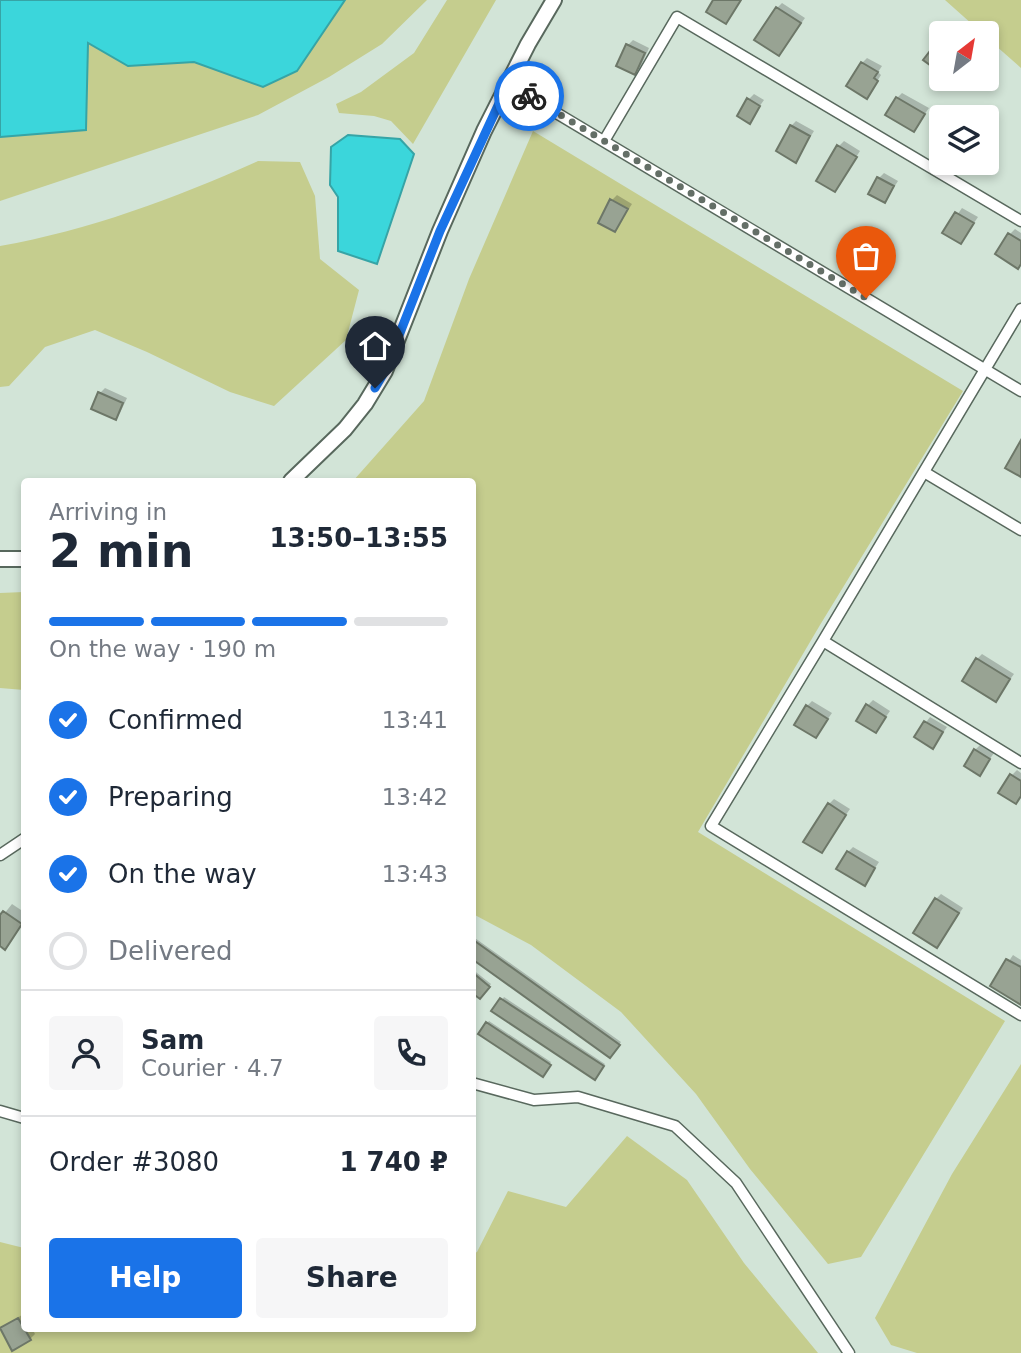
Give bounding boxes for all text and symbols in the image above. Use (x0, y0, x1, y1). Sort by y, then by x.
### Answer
north arrow (929, 21, 999, 91)
map controls (929, 21, 999, 175)
courier (494, 61, 564, 131)
icon: bike (510, 77, 548, 115)
button: layers (929, 105, 999, 175)
pin (836, 226, 896, 298)
icon: bag (847, 237, 885, 275)
pin (345, 316, 405, 388)
icon: home (356, 327, 394, 365)
text: Arriving in (49, 499, 167, 525)
text: 13:50–13:55 (269, 523, 448, 553)
text: 2 min (49, 524, 193, 578)
text: On the way · 190 m (49, 636, 276, 662)
icon: check (49, 701, 87, 739)
text: Confirmed (108, 705, 243, 735)
text: 13:41 (382, 707, 448, 733)
icon: check (49, 778, 87, 816)
text: Preparing (108, 782, 233, 812)
text: 13:42 (382, 784, 448, 810)
icon: check (49, 855, 87, 893)
text: On the way (108, 859, 257, 889)
text: 13:43 (382, 861, 448, 887)
text: Delivered (108, 936, 232, 966)
button: person (49, 1016, 123, 1090)
button: phone (374, 1016, 448, 1090)
text: Sam (141, 1025, 204, 1055)
text: Courier · 4.7 (141, 1055, 284, 1081)
text: Order #3080 (49, 1147, 219, 1177)
text: 1 740 ₽ (339, 1147, 448, 1177)
button: Help (49, 1238, 242, 1318)
button: Share (256, 1238, 448, 1318)

